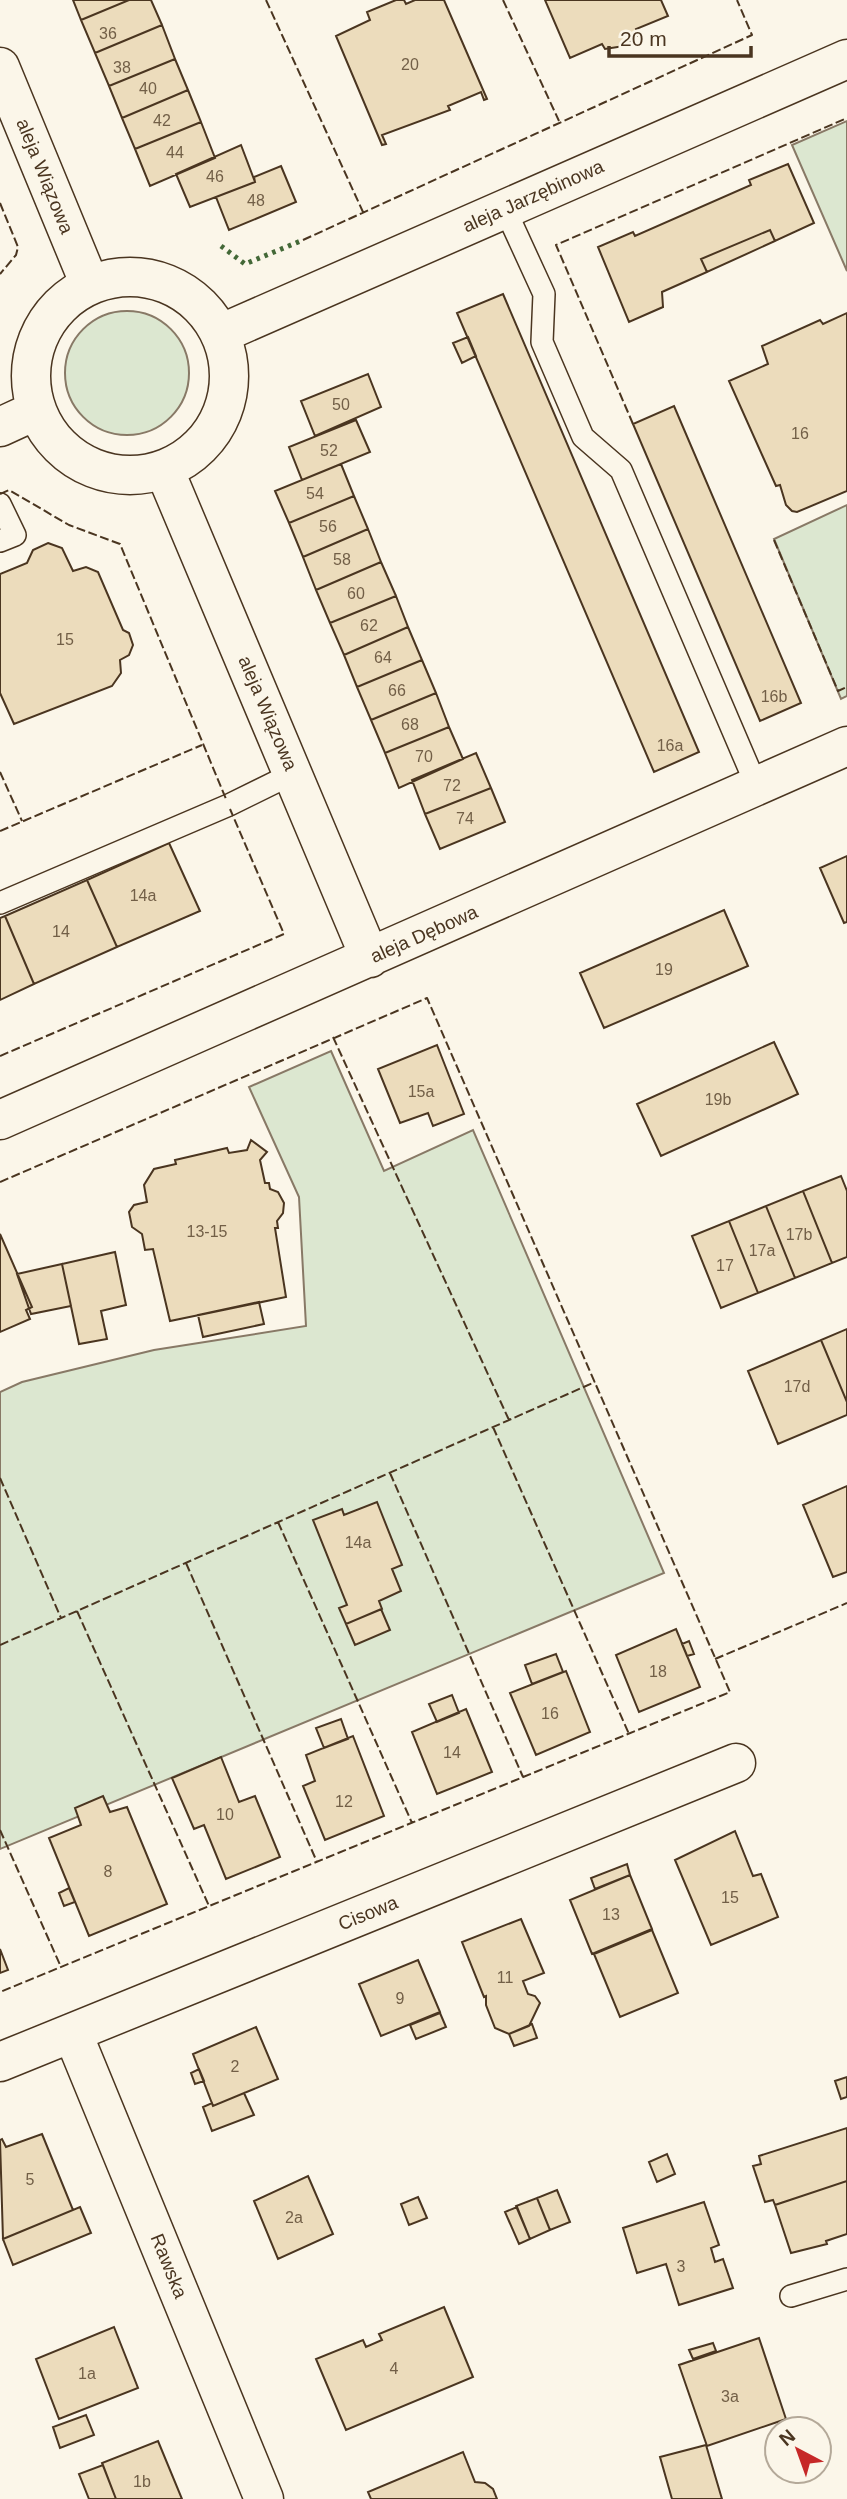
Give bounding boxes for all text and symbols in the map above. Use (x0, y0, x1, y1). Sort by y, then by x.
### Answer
scale bar (609, 14, 751, 58)
house number: 36 (99, 25, 117, 42)
text: 20 m (620, 27, 667, 50)
house number: 20 (401, 56, 419, 73)
house number: 38 (113, 59, 131, 76)
house number: 40 (139, 80, 157, 97)
house number: 42 (153, 112, 171, 129)
street label: aleja Wiązowa (12, 115, 78, 237)
house number: 44 (166, 144, 184, 161)
street label: aleja Jarzębinowa (459, 155, 607, 237)
house number: 46 (206, 168, 224, 185)
house number: 48 (247, 192, 265, 209)
house number: 50 (332, 396, 350, 413)
house number: 16 (791, 425, 809, 442)
house number: 52 (320, 442, 338, 459)
house number: 54 (306, 485, 324, 502)
house number: 56 (319, 518, 337, 535)
house number: 58 (333, 551, 351, 568)
house number: 60 (347, 585, 365, 602)
house number: 62 (360, 617, 378, 634)
house number: 15 (56, 631, 74, 648)
house number: 64 (374, 649, 392, 666)
street label: aleja Wiązowa (234, 653, 302, 774)
house number: 66 (388, 682, 406, 699)
house number: 16b (761, 688, 787, 705)
house number: 68 (401, 716, 419, 733)
house number: 16a (657, 737, 683, 754)
house number: 70 (415, 748, 433, 765)
house number: 72 (443, 777, 461, 794)
house number: 74 (456, 810, 474, 827)
house number: 14a (130, 887, 156, 904)
street label: aleja Dębowa (367, 901, 481, 967)
house number: 14 (52, 923, 70, 940)
house number: 19 (655, 961, 673, 978)
house number: 15a (408, 1083, 434, 1100)
house number: 19b (705, 1091, 731, 1108)
house number: 13-15 (187, 1223, 228, 1240)
house number: 17b (786, 1226, 812, 1243)
house number: 17a (749, 1242, 775, 1259)
house number: 17 (716, 1257, 734, 1274)
house number: 17d (784, 1378, 810, 1395)
house number: 14a (345, 1534, 371, 1551)
house number: 18 (649, 1663, 667, 1680)
house number: 16 (541, 1705, 559, 1722)
house number: 14 (443, 1744, 461, 1761)
house number: 12 (335, 1793, 353, 1810)
house number: 10 (216, 1806, 234, 1823)
house number: 8 (104, 1863, 113, 1880)
house number: 15 (721, 1889, 739, 1906)
street label: Cisowa (335, 1891, 401, 1934)
house number: 13 (602, 1906, 620, 1923)
house number: 11 (497, 1969, 513, 1986)
house number: 9 (396, 1990, 405, 2007)
house number: 2 (231, 2058, 240, 2075)
house number: 5 (26, 2171, 35, 2188)
house number: 2a (285, 2209, 303, 2226)
street label: Rawska (147, 2231, 192, 2302)
house number: 3 (677, 2258, 686, 2275)
house number: 4 (390, 2360, 399, 2377)
house number: 1a (78, 2365, 96, 2382)
house number: 3a (721, 2388, 739, 2405)
north arrow (763, 2415, 833, 2485)
text: N (775, 2425, 799, 2450)
house number: 1b (133, 2473, 151, 2490)

